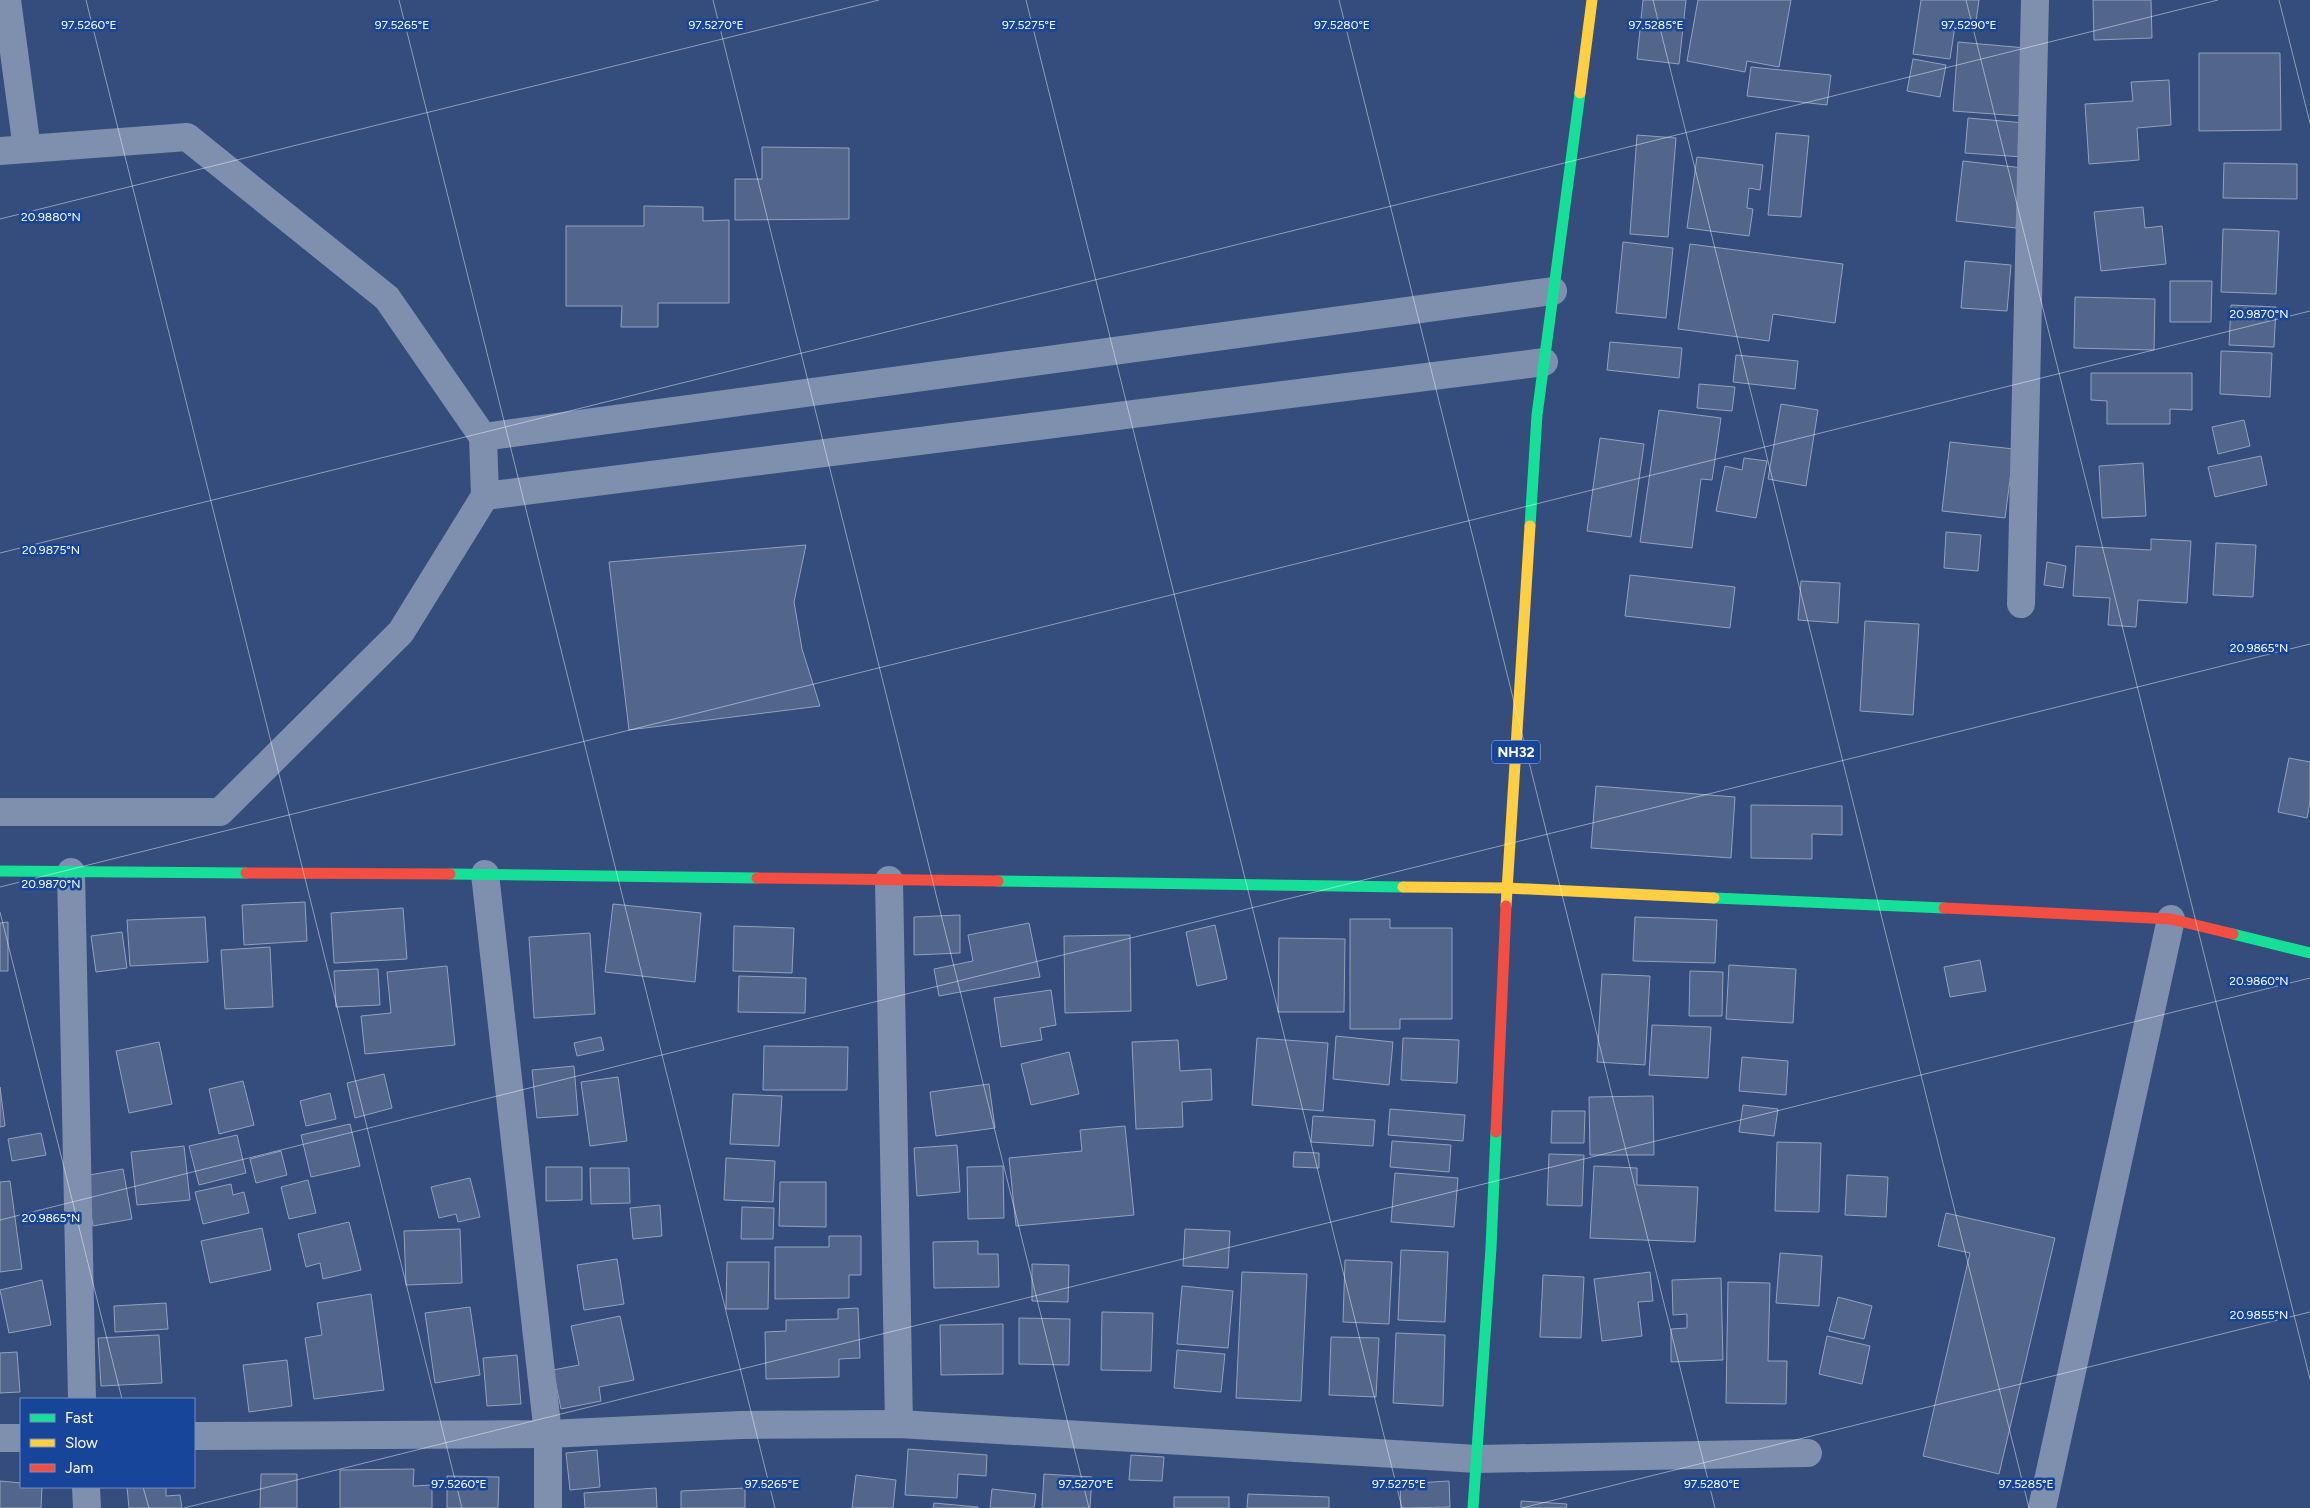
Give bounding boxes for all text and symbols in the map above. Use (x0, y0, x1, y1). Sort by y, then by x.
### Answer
text: 97.5260°E (61, 18, 117, 32)
text: 97.5265°E (375, 18, 429, 32)
text: 97.5270°E (688, 18, 744, 32)
text: 97.5275°E (1002, 18, 1056, 32)
text: 97.5280°E (1314, 18, 1370, 32)
text: 97.5285°E (1628, 18, 1684, 32)
text: 97.5290°E (1941, 18, 1997, 32)
text: 20.9880°N (21, 210, 81, 224)
text: 20.9870°N (2230, 307, 2288, 321)
text: 20.9875°N (22, 543, 80, 557)
text: 20.9865°N (2230, 641, 2288, 655)
road number: NH32 (1492, 740, 1540, 764)
text: 20.9870°N (22, 877, 80, 891)
text: 20.9860°N (2229, 974, 2289, 988)
text: 20.9865°N (22, 1211, 80, 1225)
text: 20.9855°N (2230, 1308, 2288, 1322)
legend (20, 1398, 195, 1488)
text: Fast (65, 1409, 94, 1427)
text: Slow (65, 1434, 98, 1452)
text: Jam (65, 1459, 93, 1477)
text: 97.5260°E (431, 1477, 487, 1491)
text: 97.5265°E (745, 1477, 799, 1491)
text: 97.5270°E (1058, 1477, 1114, 1491)
text: 97.5275°E (1372, 1477, 1426, 1491)
text: 97.5280°E (1684, 1477, 1740, 1491)
text: 97.5285°E (1998, 1477, 2054, 1491)

